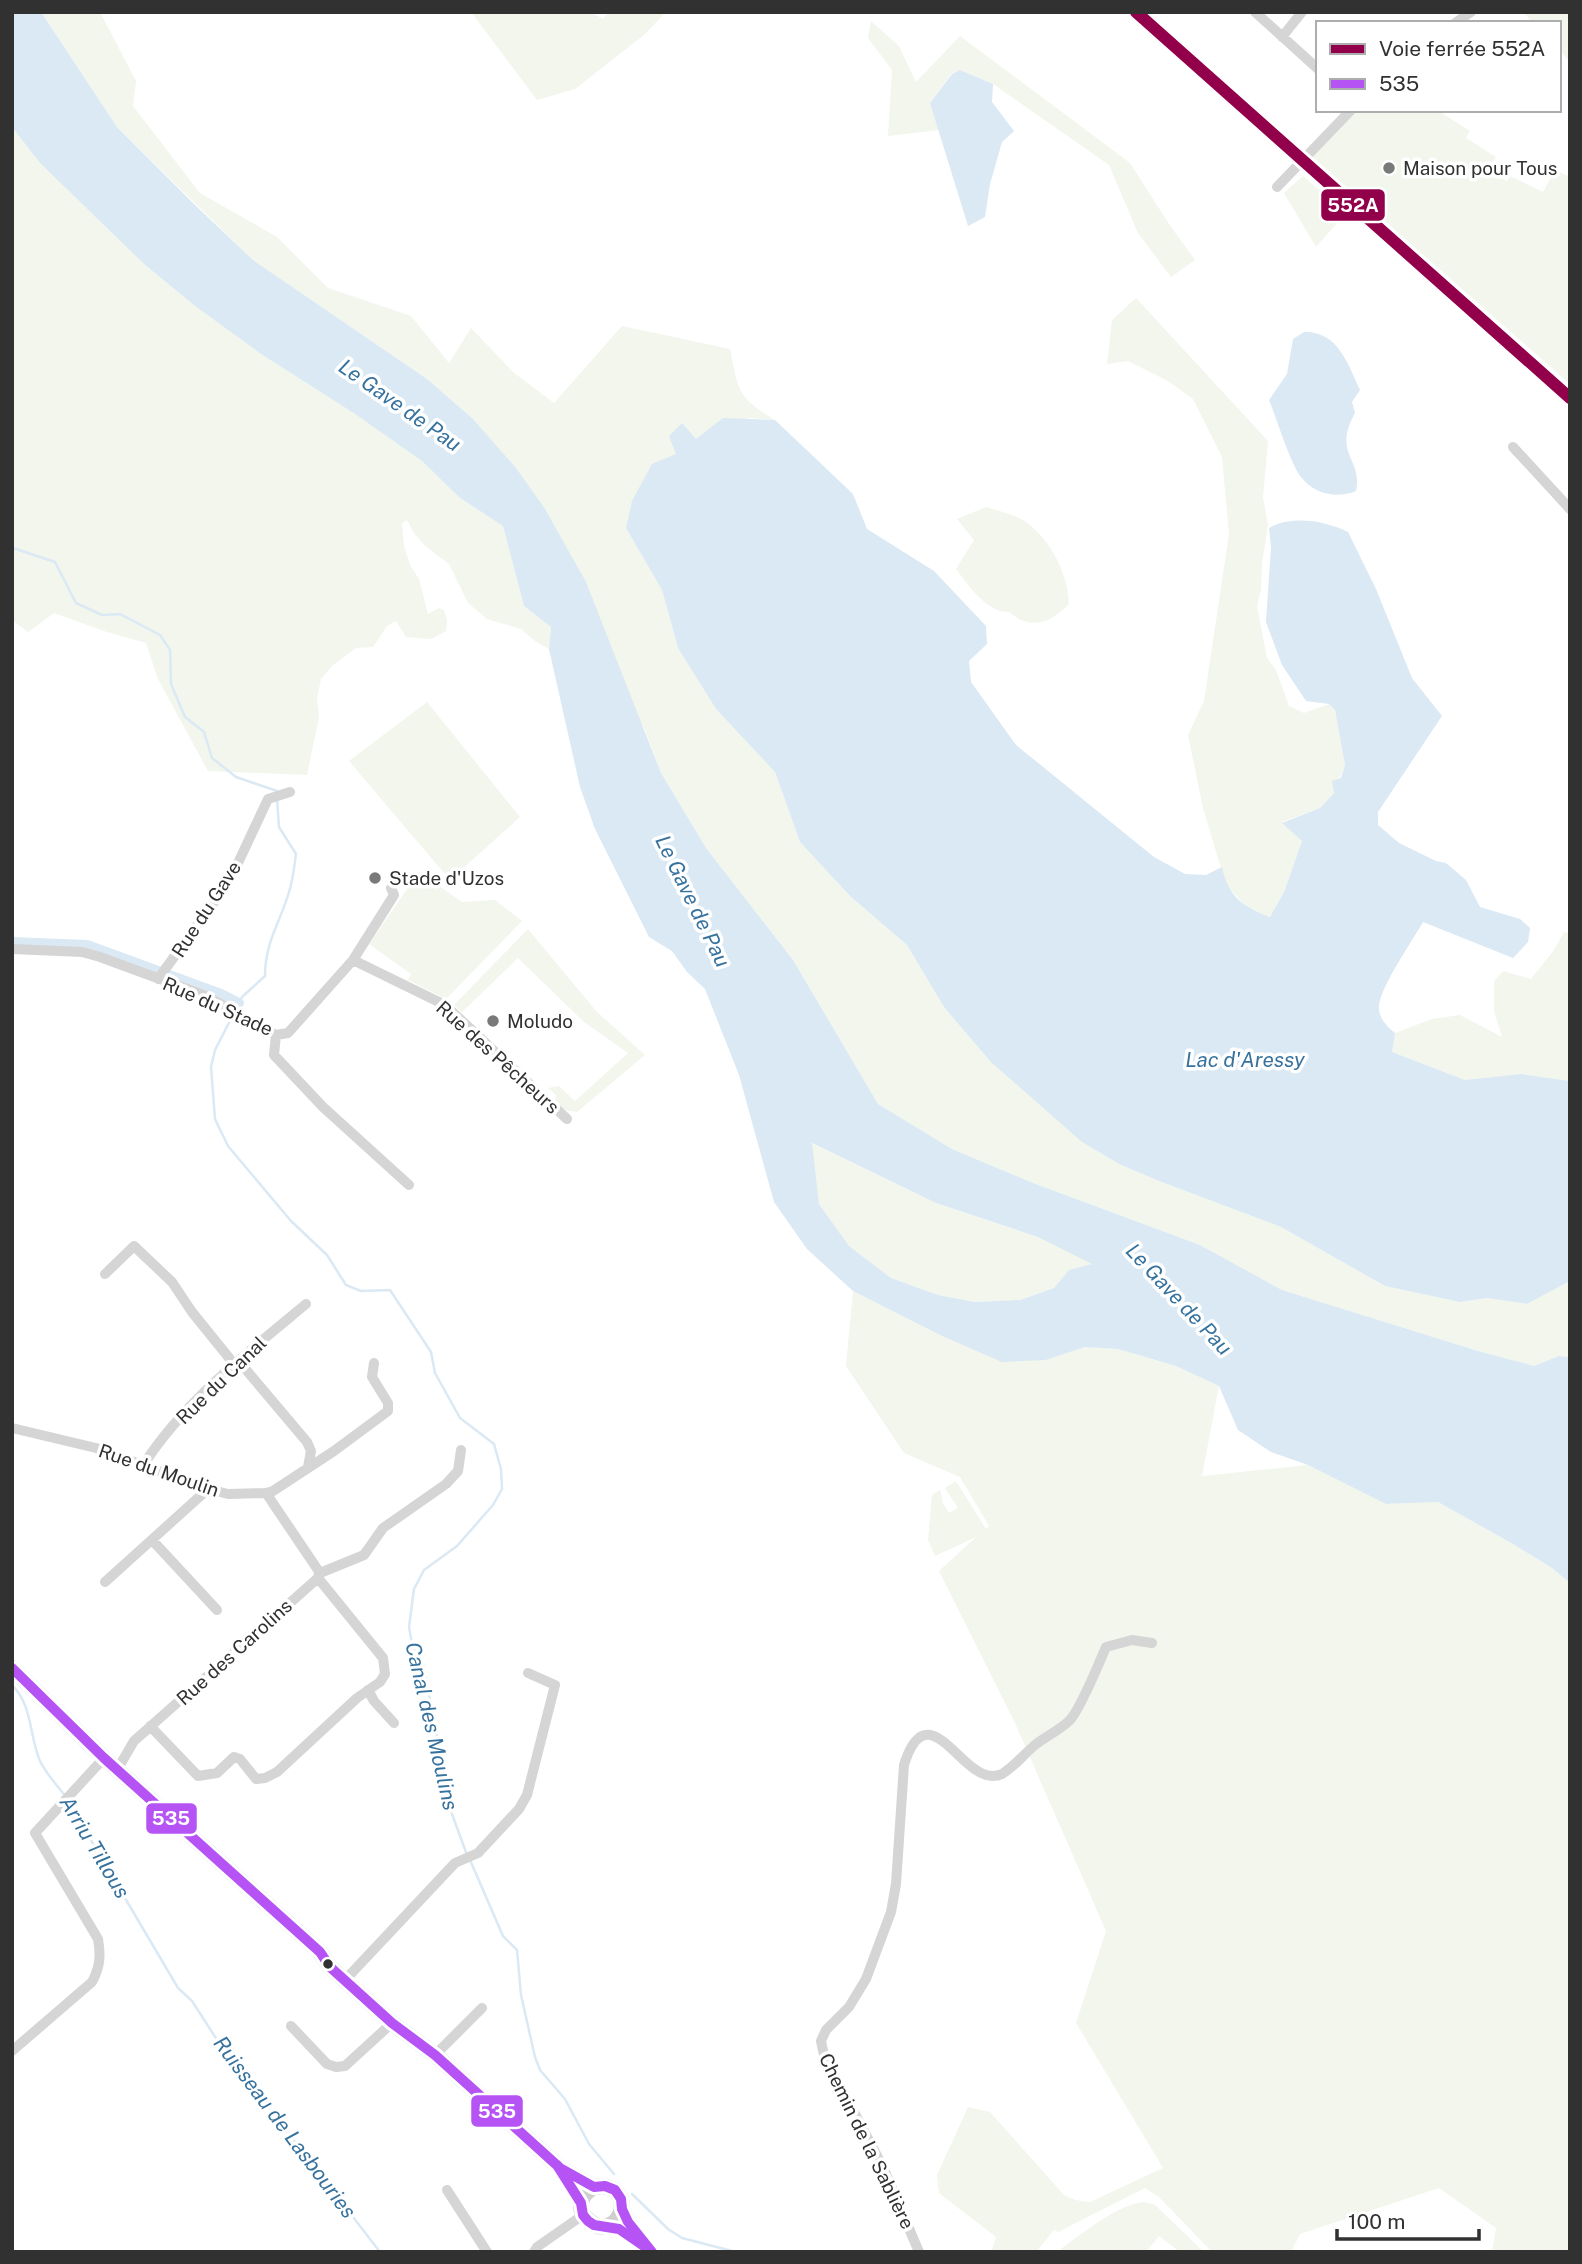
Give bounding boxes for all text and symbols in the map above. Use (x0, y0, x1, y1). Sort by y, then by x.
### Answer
legend (1316, 21, 1561, 112)
text: Voie ferrée 552A (1379, 36, 1546, 61)
text: 535 (1379, 71, 1419, 96)
place label: Maison pour Tous (1403, 157, 1557, 179)
marker: Maison pour Tous (1381, 160, 1397, 176)
line badge: 552A (1320, 188, 1386, 222)
text: 552A (1327, 194, 1379, 216)
water label: Le Gave de Pau (334, 354, 466, 456)
water label: Le Gave de Pau (650, 831, 736, 971)
street label: Rue du Gave (167, 857, 245, 961)
place label: Stade d'Uzos (389, 867, 504, 889)
marker: Stade d'Uzos (367, 870, 383, 886)
street label: Rue du Stade (160, 972, 276, 1040)
street label: Rue des Pêcheurs (432, 996, 564, 1118)
place label: Moludo (507, 1010, 573, 1032)
marker: Moludo (485, 1013, 501, 1029)
water label: Lac d'Aressy (1185, 1047, 1305, 1072)
water label: Le Gave de Pau (1121, 1238, 1237, 1360)
street label: Rue du Canal (172, 1332, 270, 1428)
street label: Rue du Moulin (96, 1439, 222, 1501)
street label: Rue des Carolins (172, 1595, 296, 1709)
water label: Canal des Moulins (400, 1639, 464, 1813)
water label: Arriu Tillous (55, 1791, 135, 1903)
line badge: 535 (145, 1802, 198, 1835)
text: 535 (152, 1807, 190, 1829)
unlabelled marker (321, 1957, 335, 1971)
water label: Ruisseau de Lasbouries (208, 2031, 362, 2223)
street label: Chemin de la Sablière (815, 2050, 919, 2232)
line badge: 535 (470, 2094, 524, 2128)
text: 535 (478, 2100, 516, 2122)
scale bar (1337, 2198, 1479, 2242)
text: 100 m (1348, 2209, 1405, 2234)

